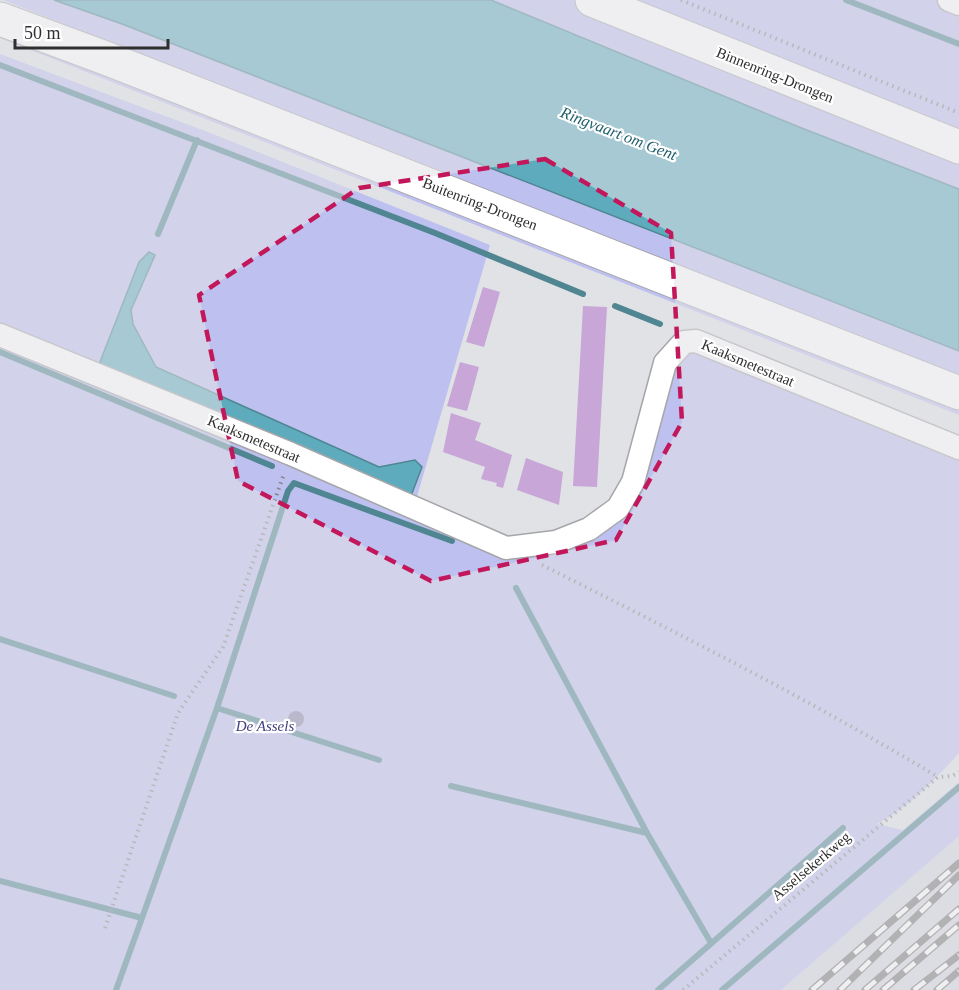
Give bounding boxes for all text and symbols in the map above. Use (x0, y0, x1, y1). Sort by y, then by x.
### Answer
scale bar (15, 12, 168, 50)
text: 50 m (24, 23, 61, 43)
street label: Binnenring-Drongen (714, 44, 836, 106)
water label: Ringvaart om Gent (557, 103, 680, 165)
street label: Buitenring-Drongen (420, 175, 540, 233)
street label: Kaaksmetestraat (699, 336, 798, 390)
street label: Kaaksmetestraat (205, 412, 304, 466)
park label: De Assels (235, 718, 294, 734)
street label: Asselsekerkweg (769, 828, 854, 903)

